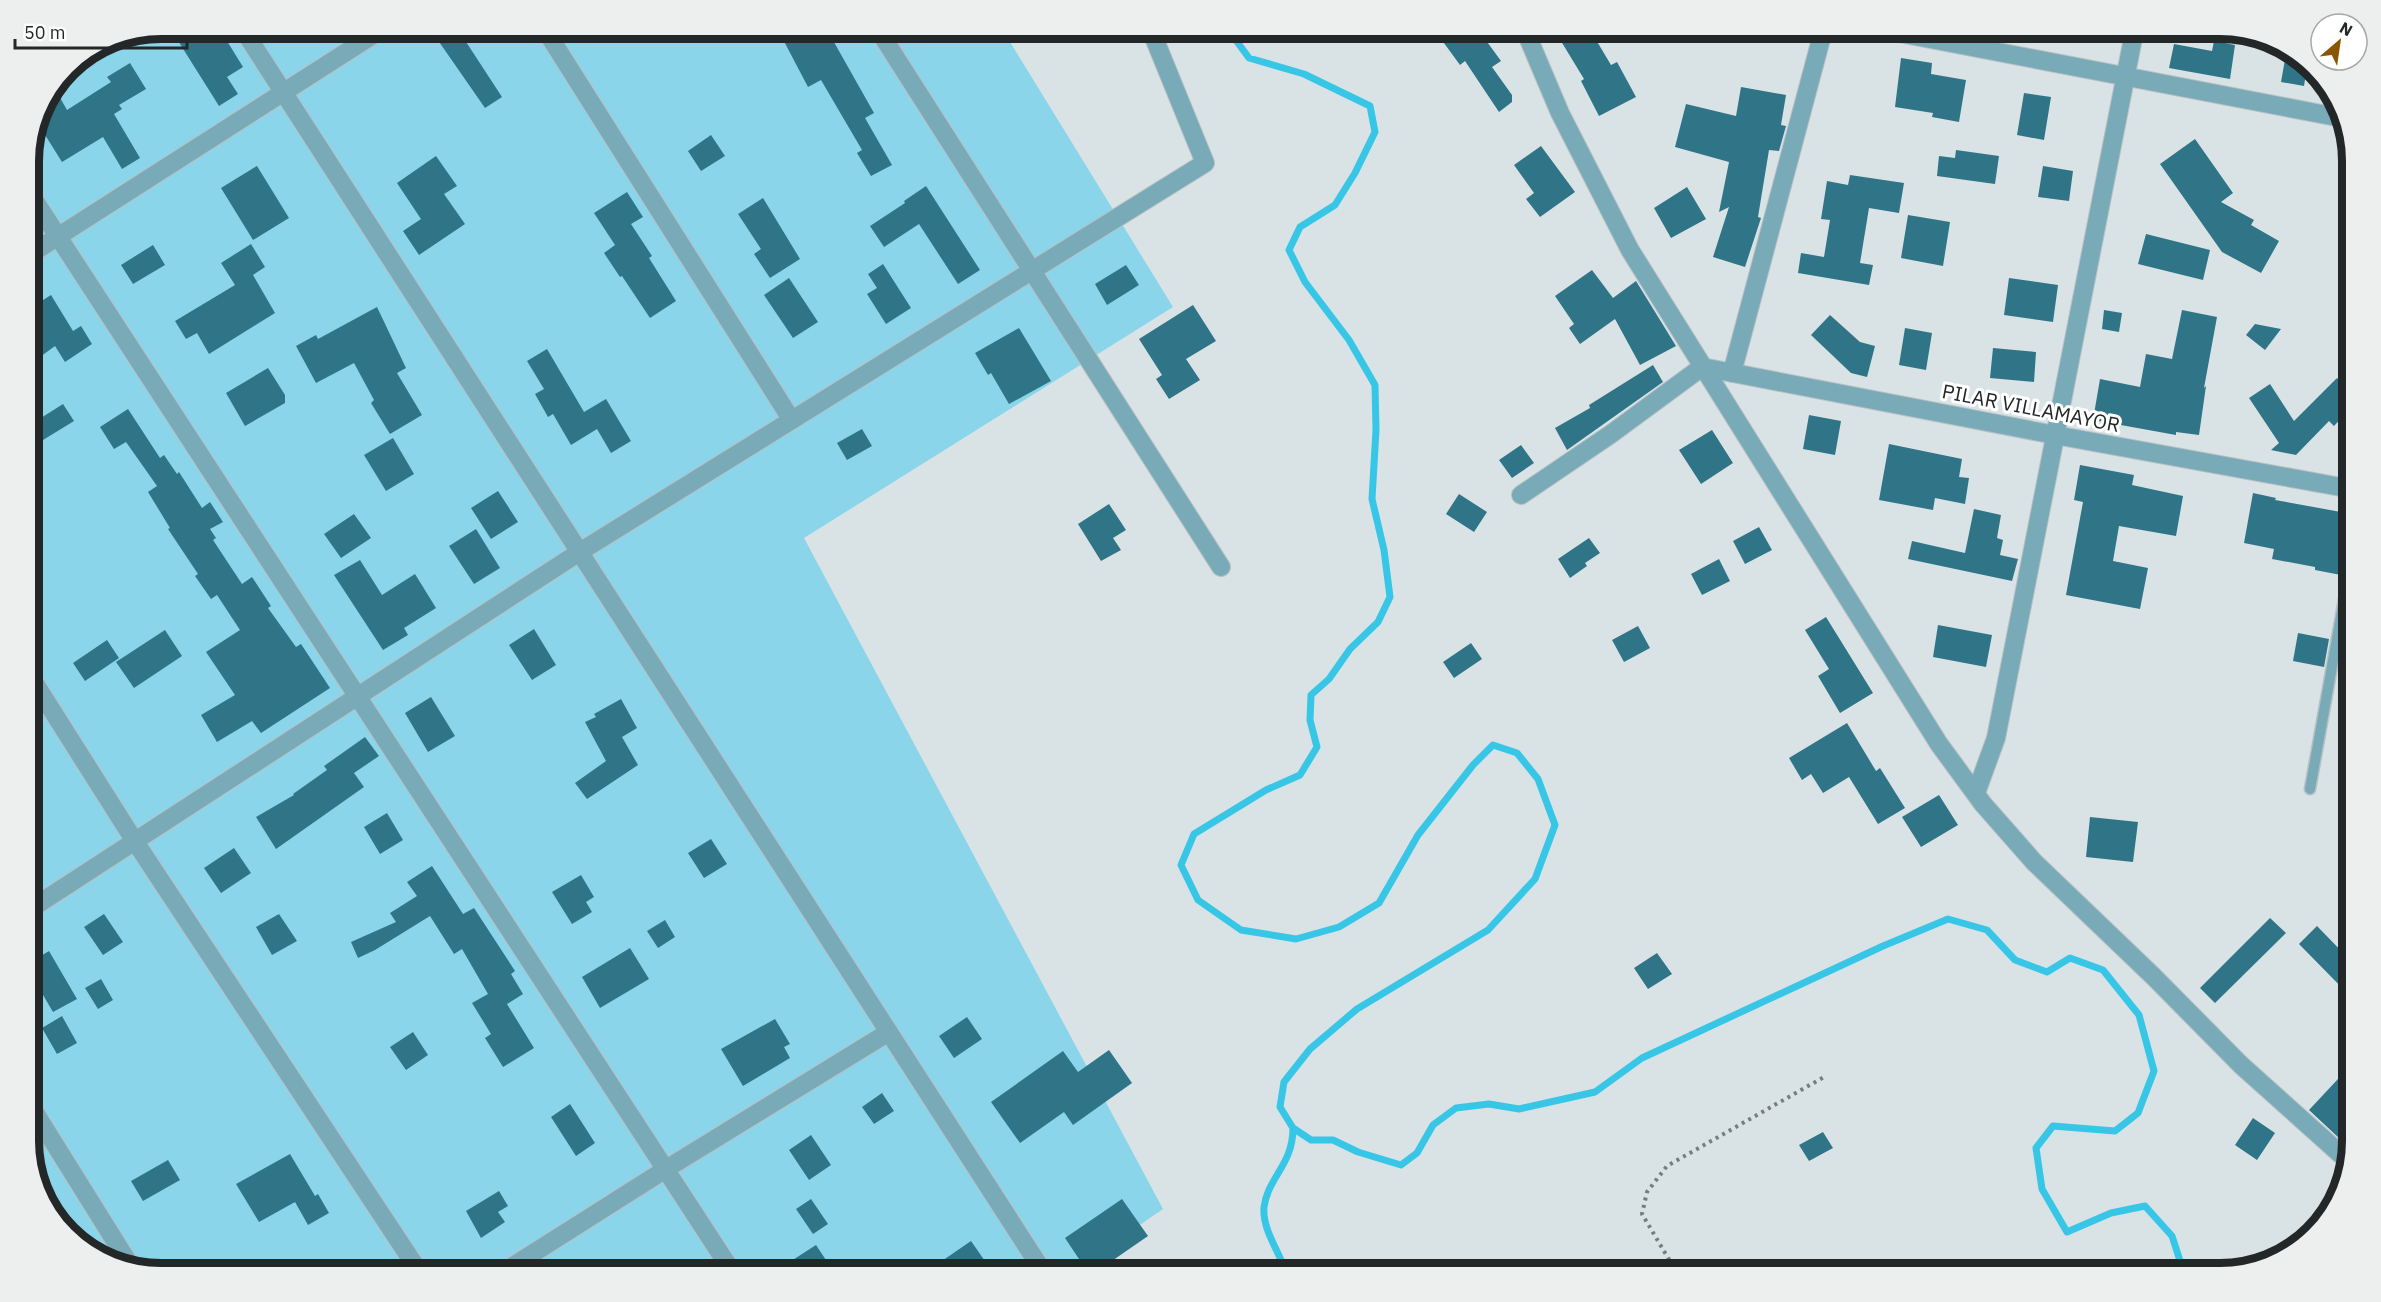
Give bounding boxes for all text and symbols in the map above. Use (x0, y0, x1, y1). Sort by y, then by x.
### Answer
scale bar (15, 12, 188, 50)
north arrow (2309, 12, 2369, 72)
text: N (2336, 17, 2356, 40)
text: 50 m (24, 21, 66, 44)
street label: PILAR VILLAMAYOR (1940, 377, 2122, 438)

